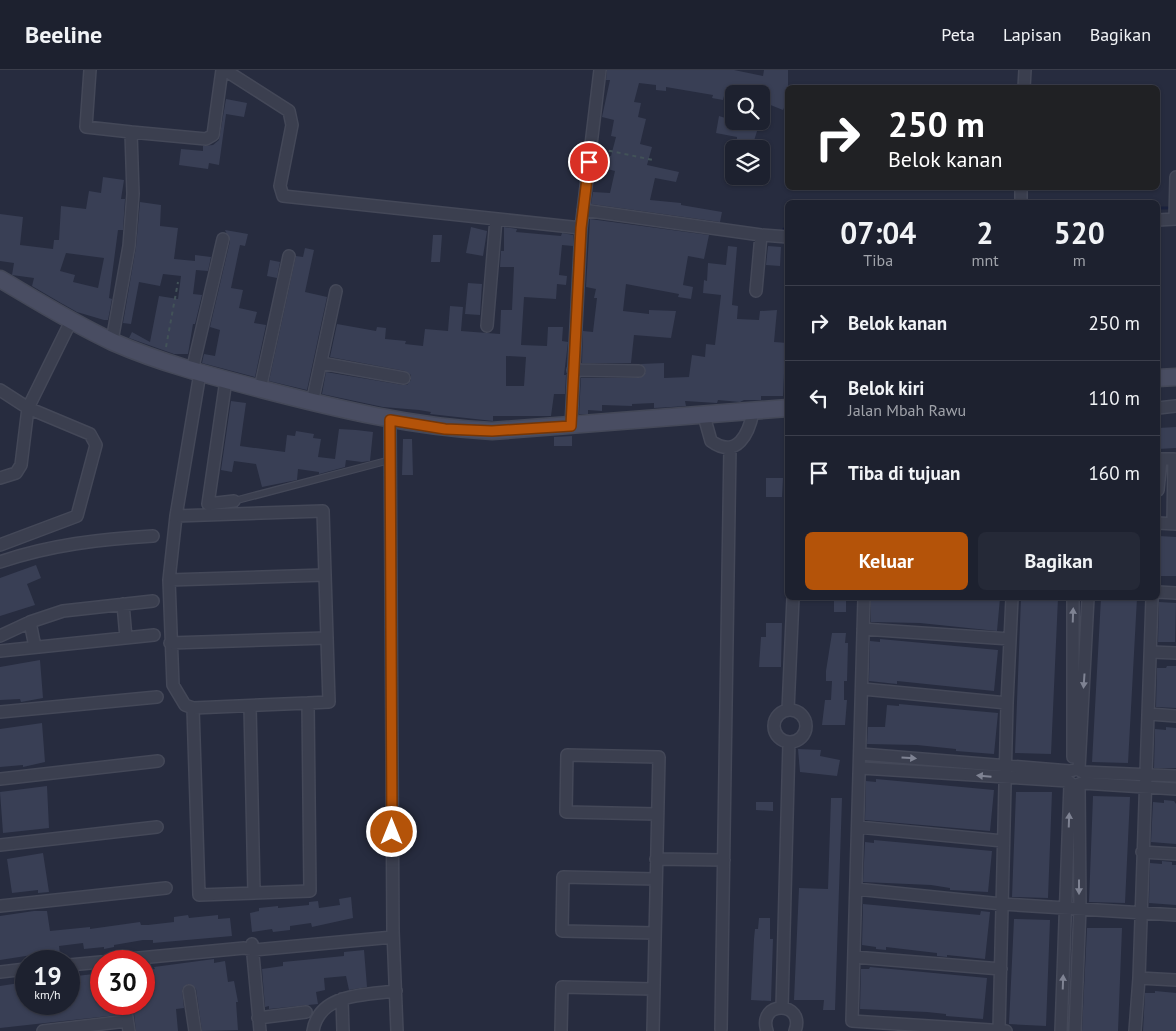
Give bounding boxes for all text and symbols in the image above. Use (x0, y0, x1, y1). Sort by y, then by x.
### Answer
text: Beeline (25, 19, 102, 50)
text: Peta (941, 23, 975, 46)
text: Lapisan (1003, 23, 1062, 46)
text: Bagikan (1090, 23, 1151, 46)
map controls (725, 85, 770, 185)
button: search (725, 85, 770, 130)
text: 250 m (888, 101, 985, 147)
icon: right (805, 105, 870, 170)
button: layers (725, 140, 770, 185)
pin (568, 141, 610, 183)
text: Belok kanan (888, 145, 1002, 173)
icon: arrive (575, 148, 603, 176)
text: 07:04 (840, 213, 916, 252)
text: 2 (977, 213, 994, 252)
text: 520 (1054, 213, 1105, 252)
text: Tiba (863, 250, 893, 270)
text: mnt (971, 250, 999, 270)
text: m (1073, 250, 1086, 270)
icon: right (805, 309, 833, 337)
text: Belok kanan (848, 311, 947, 335)
text: 250 m (1088, 311, 1140, 335)
text: Belok kiri (848, 376, 924, 400)
icon: left (805, 384, 833, 412)
text: 110 m (1088, 386, 1140, 410)
text: Jalan Mbah Rawu (848, 400, 966, 420)
icon: arrive (805, 459, 833, 487)
text: Tiba di tujuan (848, 461, 960, 485)
text: 160 m (1088, 461, 1140, 485)
button: Keluar (805, 532, 968, 590)
button: Bagikan (978, 532, 1140, 590)
one-way arrow (1069, 607, 1077, 623)
one-way arrow (1080, 673, 1088, 689)
one-way arrow (902, 754, 918, 762)
one-way arrow (976, 771, 992, 779)
position arrow (365, 805, 417, 857)
one-way arrow (1065, 812, 1073, 828)
one-way arrow (1075, 879, 1083, 895)
speed limit sign: 30 (90, 950, 155, 1015)
text: 19 (33, 960, 62, 992)
one-way arrow (1059, 974, 1067, 990)
text: km/h (34, 987, 61, 1002)

